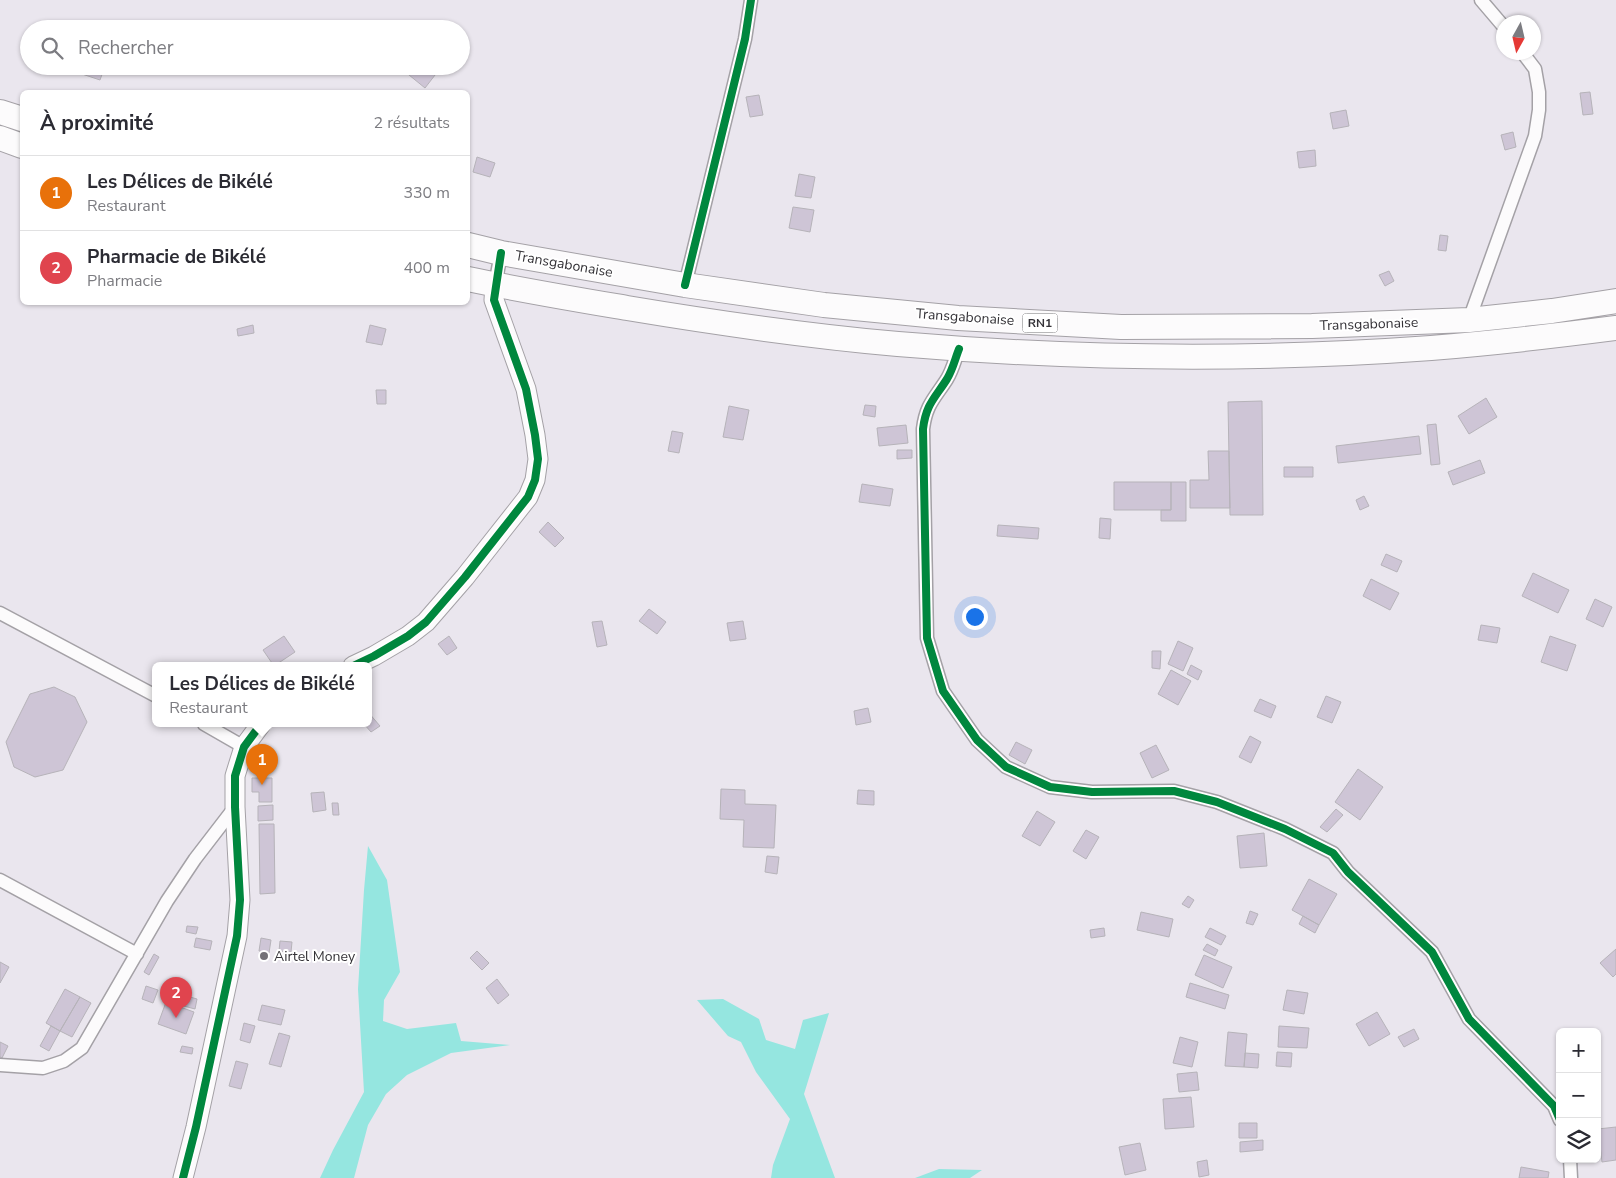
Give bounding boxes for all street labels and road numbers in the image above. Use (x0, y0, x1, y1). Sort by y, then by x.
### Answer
street label: Transgabonaise (514, 246, 614, 282)
street label: Transgabonaise (915, 304, 1015, 330)
street label: Transgabonaise (1319, 313, 1419, 335)
road number: RN1 (1022, 314, 1058, 332)

